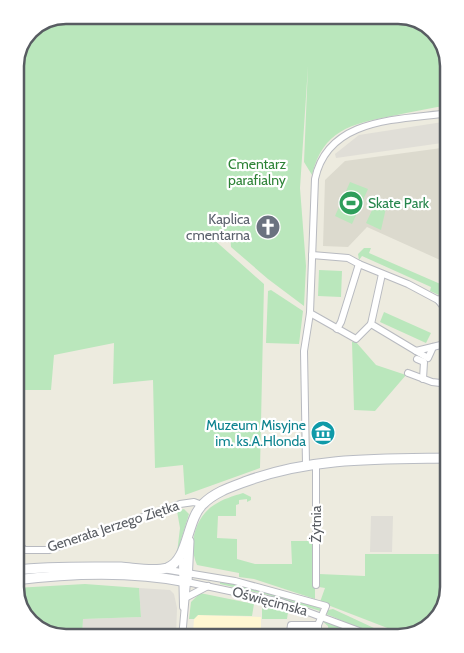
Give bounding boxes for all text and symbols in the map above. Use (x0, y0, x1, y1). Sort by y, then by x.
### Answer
park label: Cmentarz parafialny (228, 155, 286, 189)
sports icon: Skate Park (338, 190, 364, 216)
place label: Skate Park (368, 194, 430, 212)
place label: Kaplica cmentarna (186, 210, 250, 244)
church icon: Kaplica cmentarna (255, 214, 281, 240)
place label: Muzeum Misyjne im. ks.A.Hlonda (206, 416, 306, 450)
museum icon: Muzeum Misyjne im. ks.A.Hlonda (310, 420, 336, 446)
street label: Generała Jerzego Ziętka (45, 496, 181, 556)
street label: Żytnia (307, 505, 325, 543)
street label: Oświęcimska (230, 582, 310, 620)

